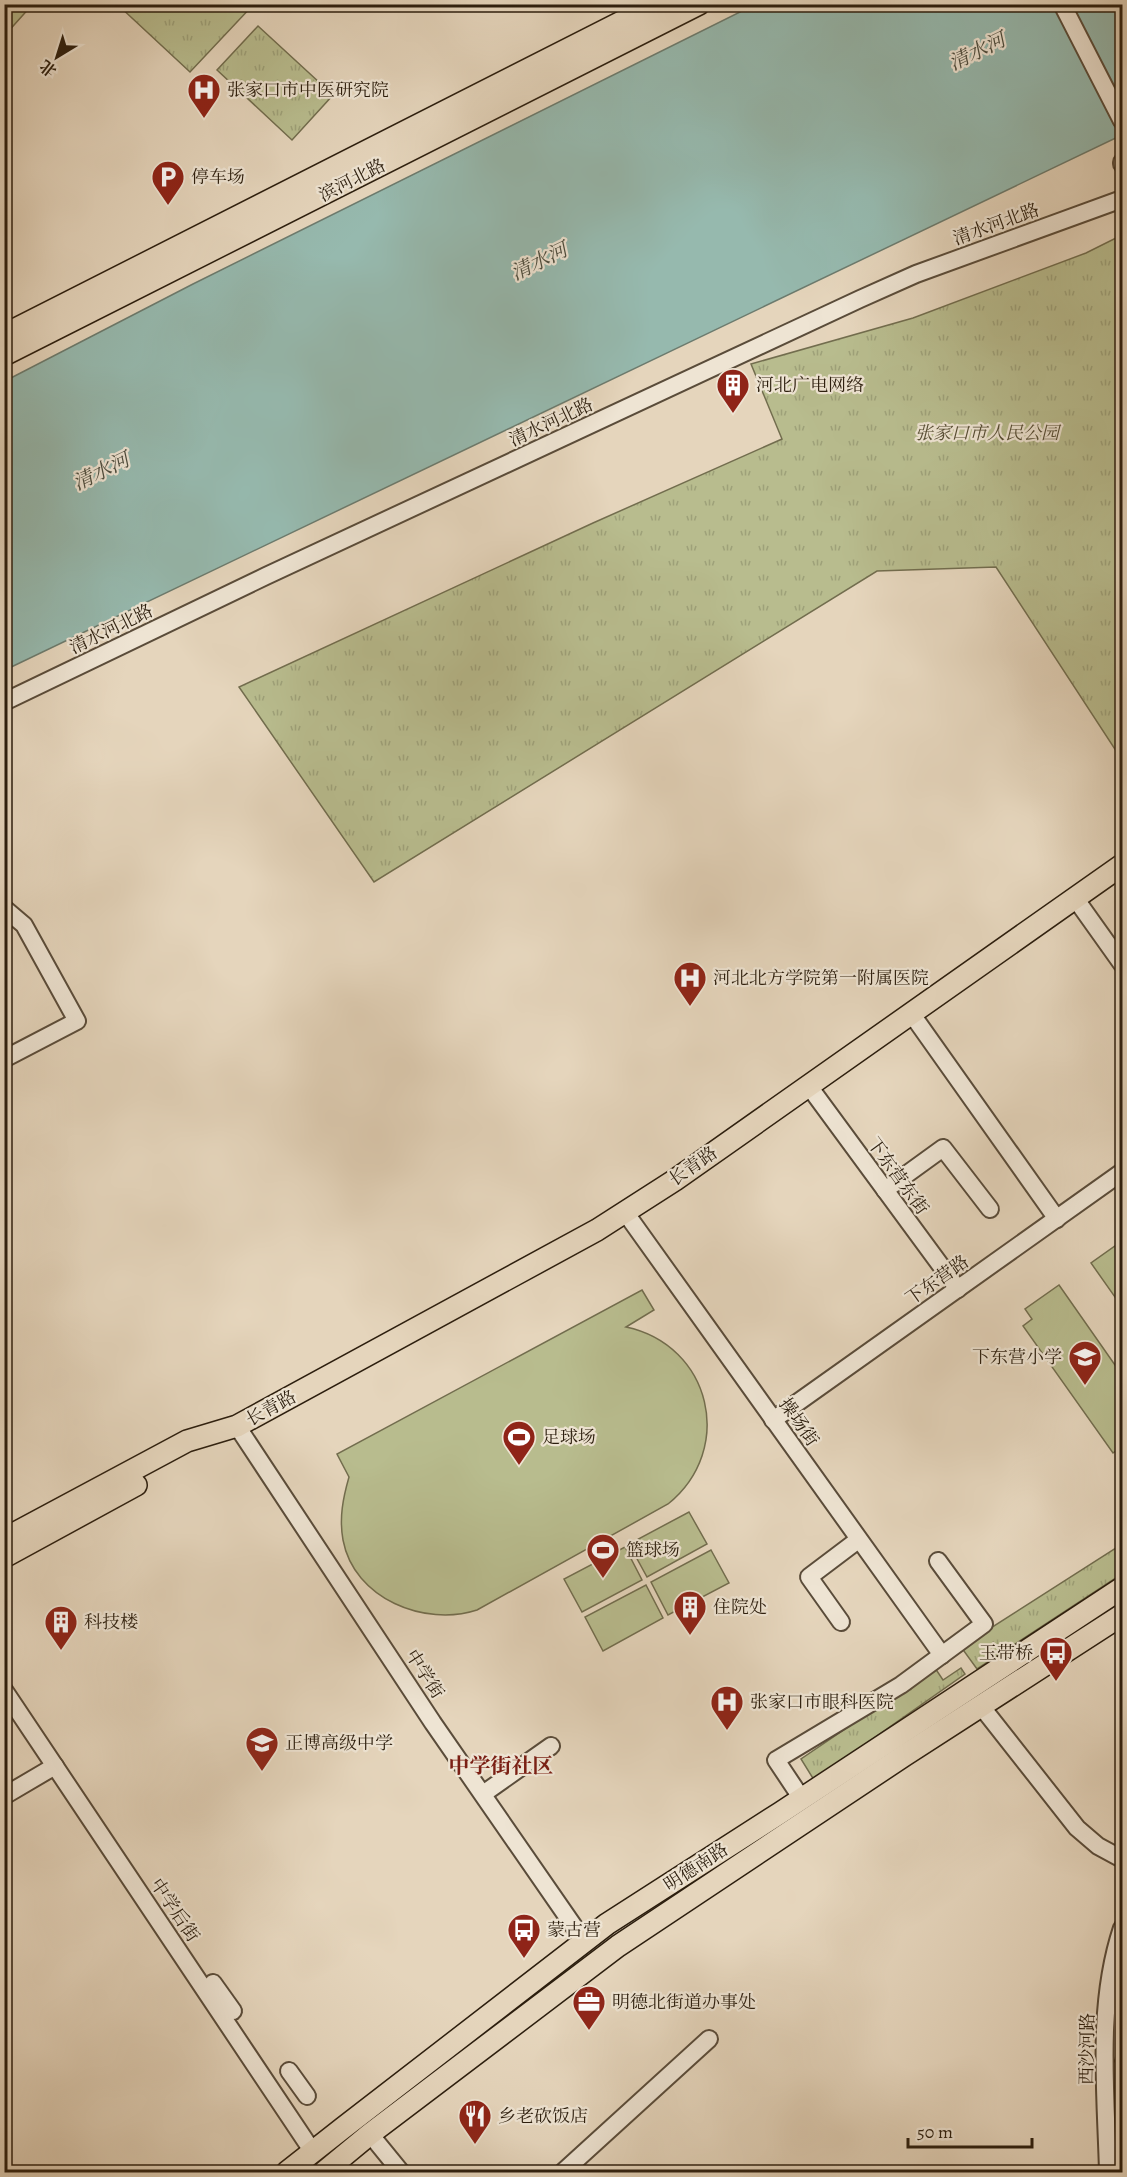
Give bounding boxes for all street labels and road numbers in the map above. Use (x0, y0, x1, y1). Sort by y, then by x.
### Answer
street label: 滨河北路 (314, 153, 390, 207)
street label: 清水河北路 (950, 197, 1042, 251)
street label: 清水河北路 (505, 392, 597, 452)
street label: 清水河北路 (65, 598, 157, 660)
street label: 下东营东街 (862, 1133, 934, 1219)
street label: 长青路 (664, 1141, 722, 1191)
street label: 下东营路 (901, 1250, 973, 1310)
street label: 长青路 (242, 1384, 300, 1432)
street label: 操场街 (774, 1393, 824, 1451)
street label: 中学街 (400, 1645, 450, 1703)
street label: 明德南路 (659, 1837, 733, 1897)
street label: 中学后街 (145, 1873, 205, 1947)
street label: 西沙河路 (1074, 2013, 1100, 2085)

